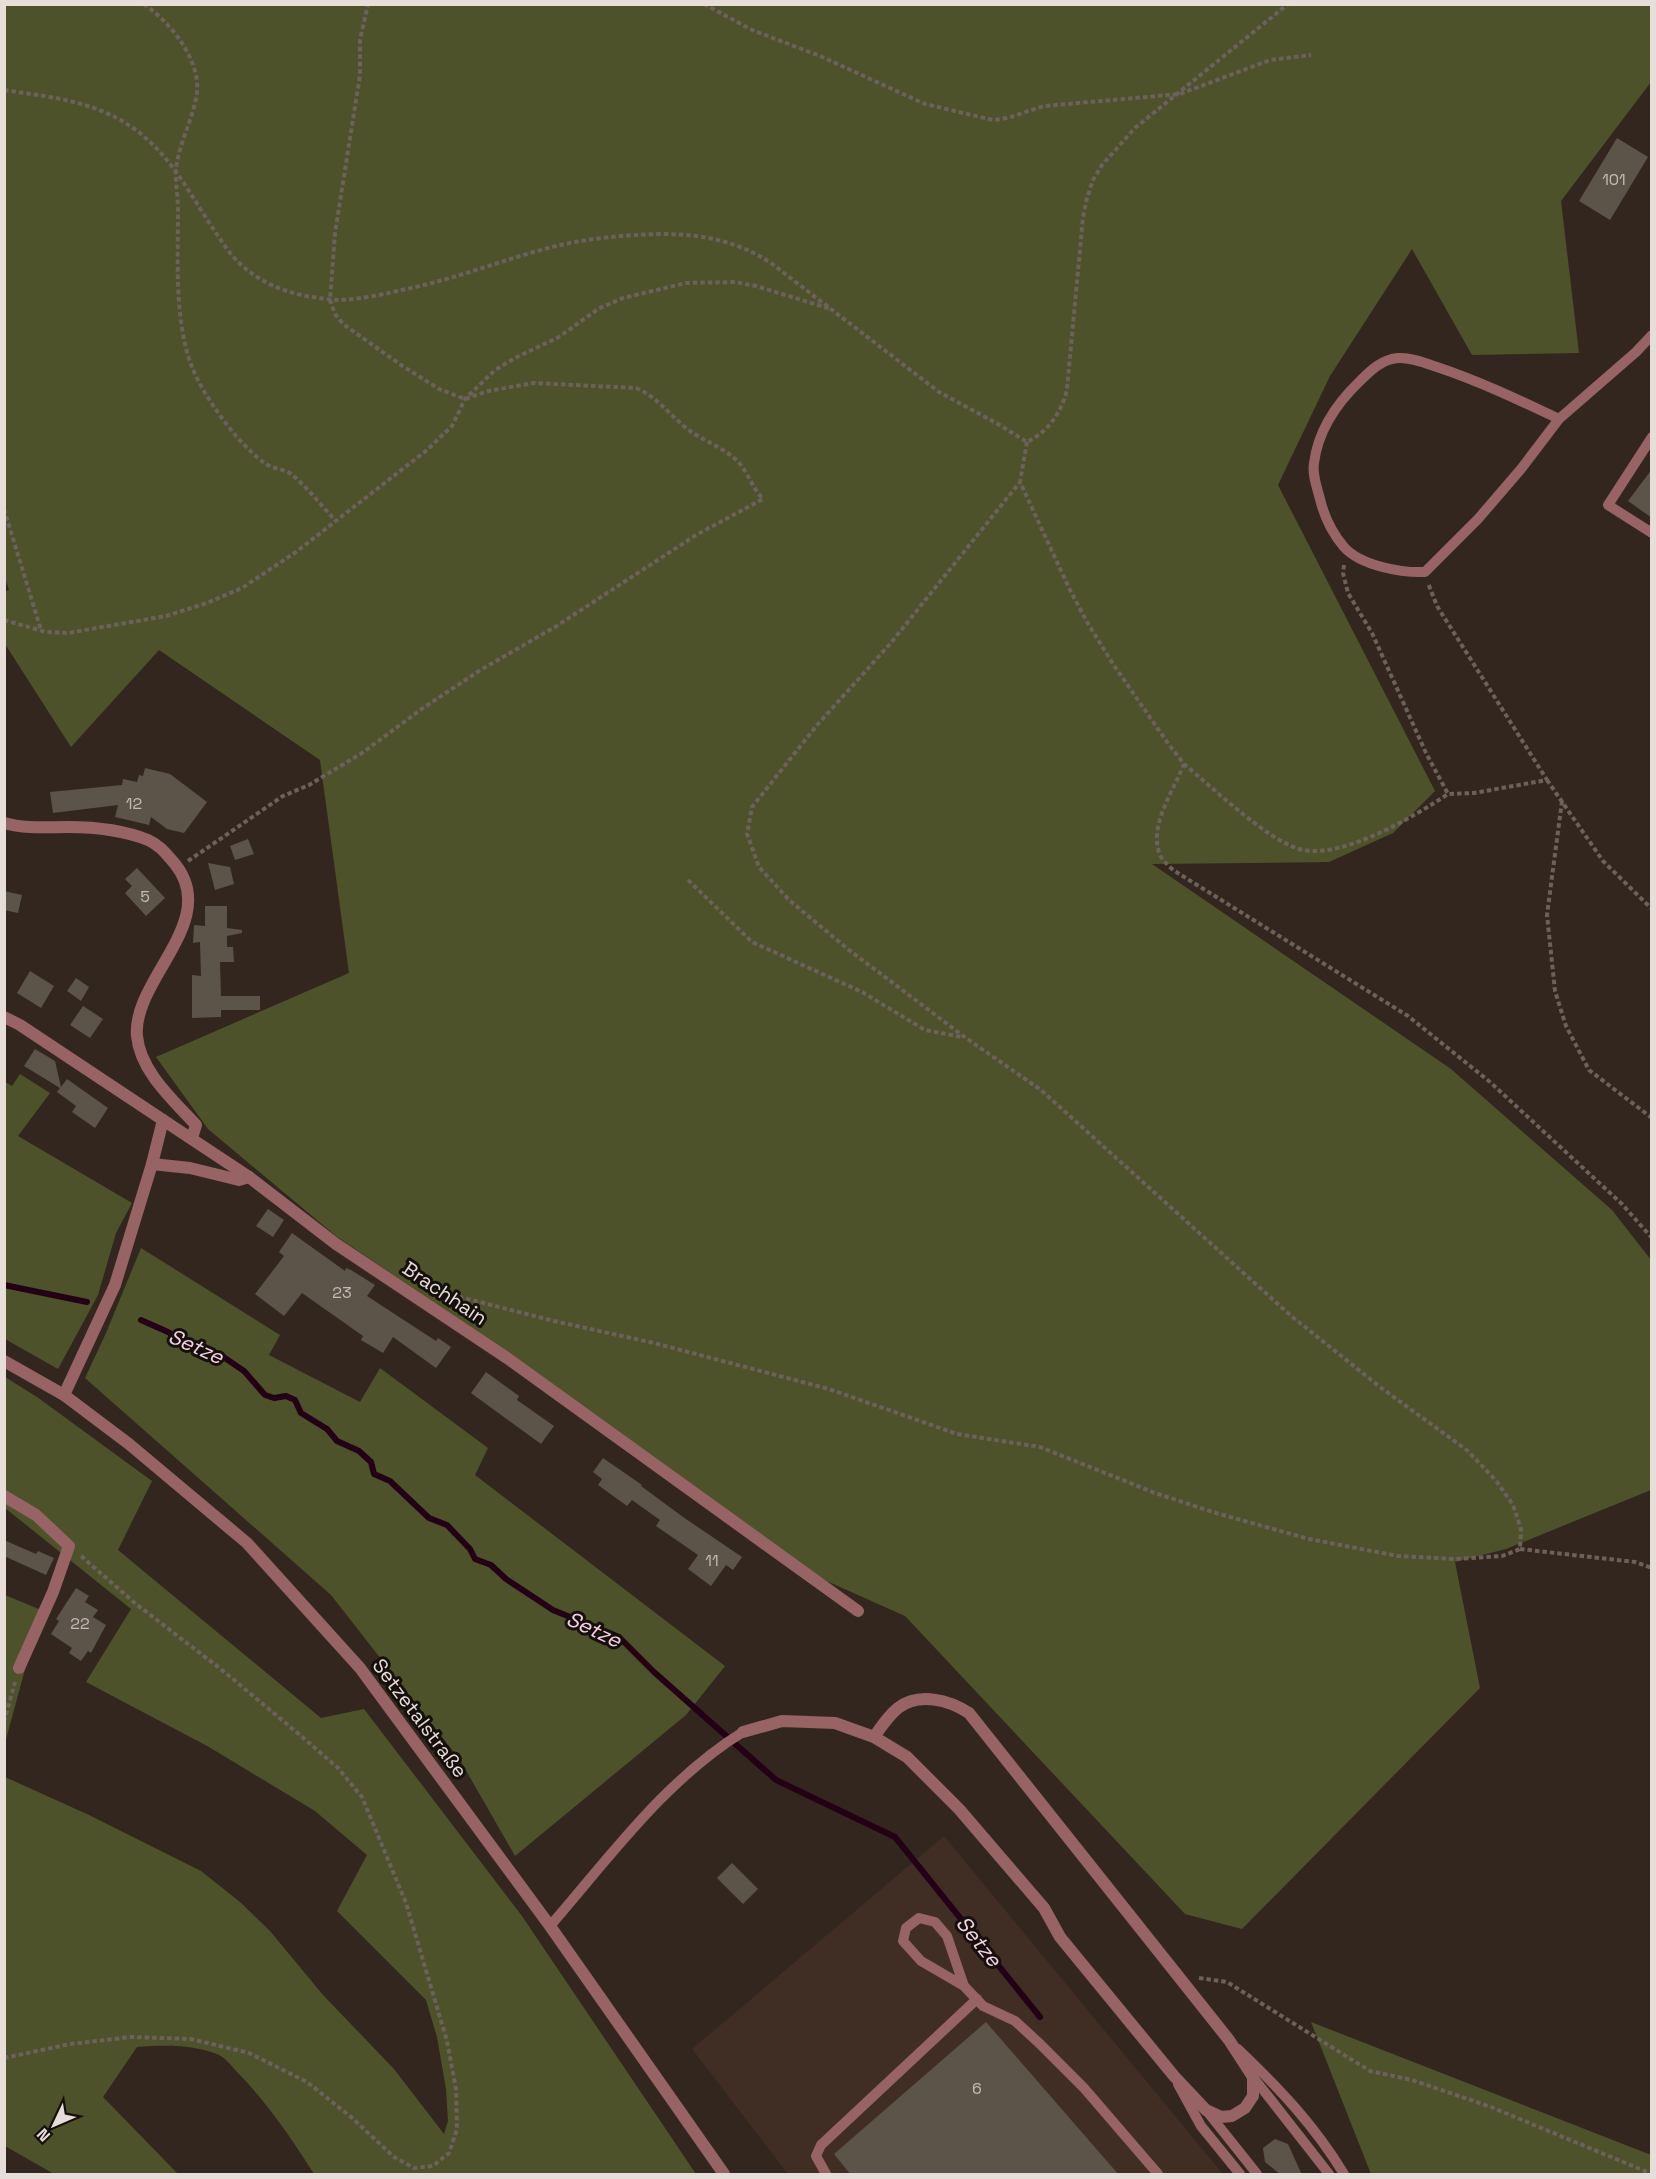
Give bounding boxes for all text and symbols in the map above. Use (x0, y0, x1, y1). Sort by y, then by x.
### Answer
house number: 101 (1602, 169, 1626, 190)
house number: 12 (126, 793, 142, 814)
house number: 5 (140, 886, 150, 907)
street label: Brachhain (398, 1255, 492, 1331)
house number: 23 (332, 1282, 352, 1303)
water label: Setze (164, 1322, 229, 1371)
house number: 11 (705, 1550, 719, 1571)
water label: Setze (562, 1605, 627, 1654)
house number: 22 (70, 1613, 90, 1634)
street label: Setzetalstraße (367, 1653, 473, 1783)
water label: Setze (950, 1910, 1009, 1973)
house number: 6 (972, 2078, 982, 2099)
north arrow (24, 2095, 84, 2155)
text: N (32, 2124, 55, 2146)

